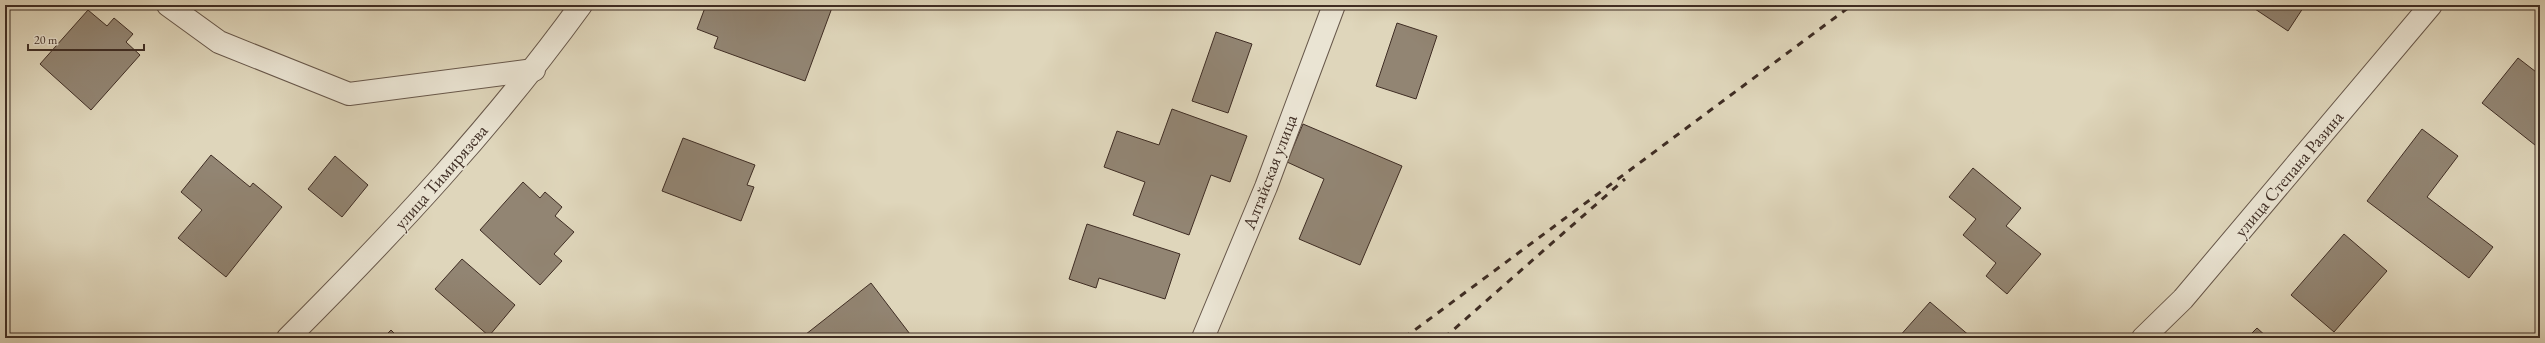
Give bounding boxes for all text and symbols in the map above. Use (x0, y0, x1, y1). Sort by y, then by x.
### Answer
scale bar (28, 26, 144, 52)
text: 20 m (34, 32, 58, 48)
street label: улица Степана Разина (2229, 105, 2349, 242)
street label: Алтайская улица (1237, 110, 1302, 234)
street label: улица Тимирязева (389, 119, 493, 234)

